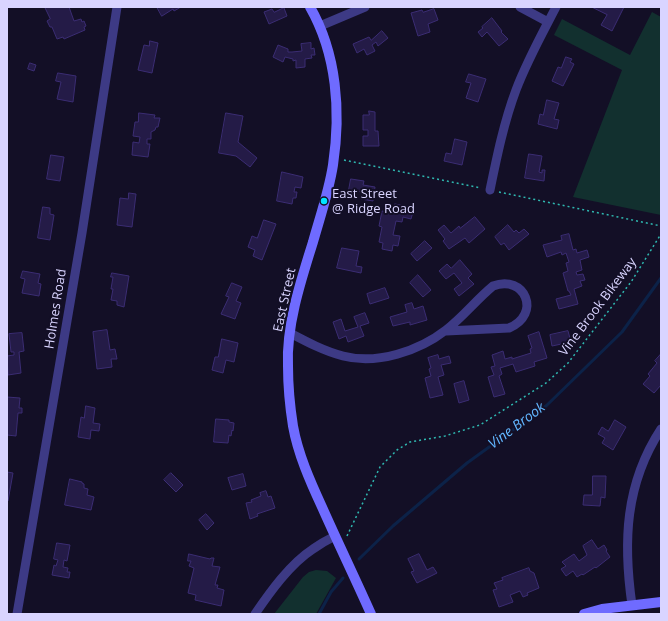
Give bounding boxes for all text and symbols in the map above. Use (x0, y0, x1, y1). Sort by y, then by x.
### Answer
place label: East Street @ Ridge Road (332, 186, 415, 217)
marker: East Street @ Ridge Road (319, 196, 329, 206)
street label: Vine Brook Bikeway (556, 255, 640, 359)
street label: East Street (271, 267, 299, 333)
street label: Holmes Road (42, 268, 70, 350)
water label: Vine Brook (485, 399, 549, 453)

